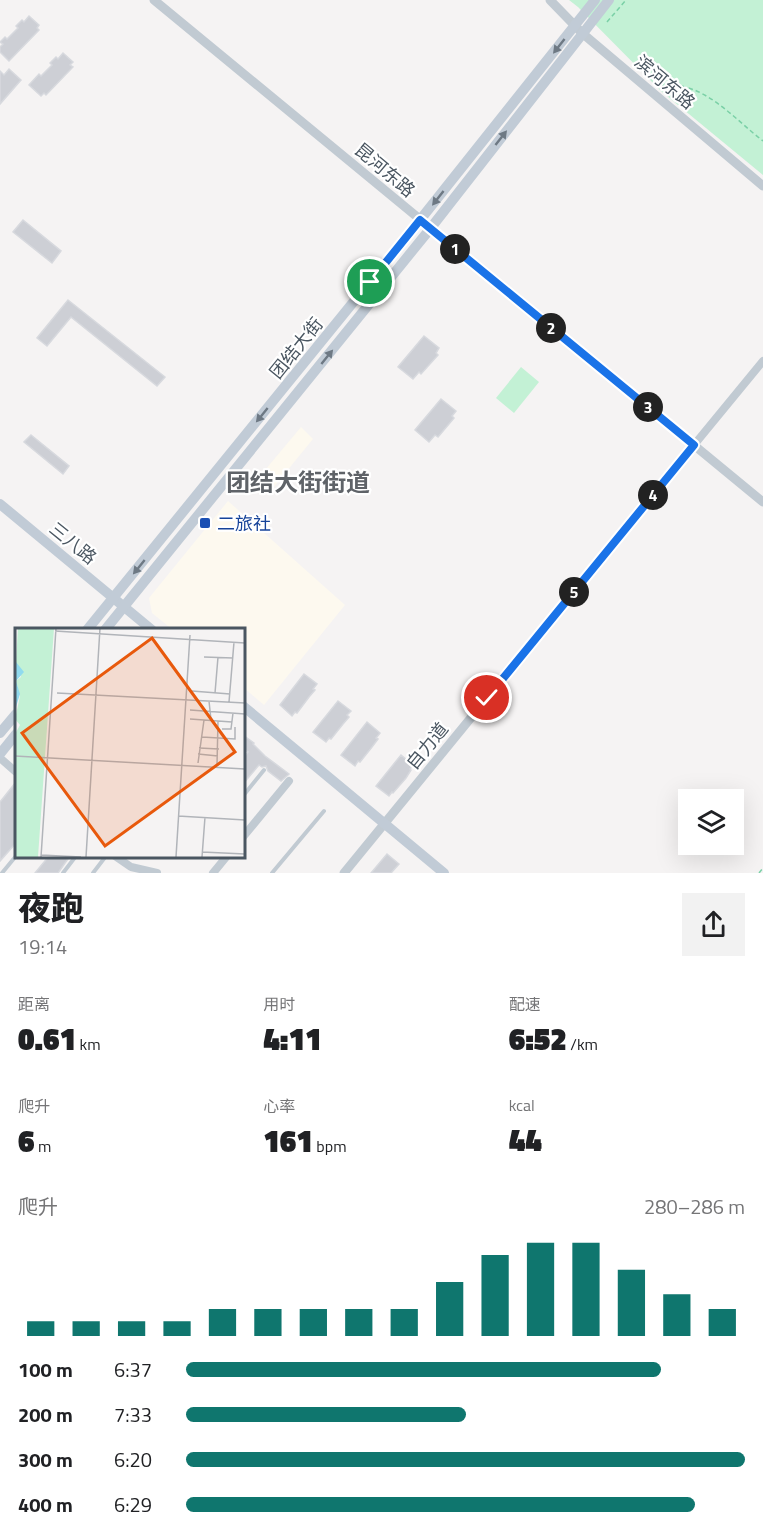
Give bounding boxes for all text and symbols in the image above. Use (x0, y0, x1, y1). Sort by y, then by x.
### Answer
one-way arrow (553, 38, 565, 53)
street label: 滨河东路 (629, 49, 701, 115)
one-way arrow (494, 131, 506, 146)
street label: 昆河东路 (349, 137, 421, 203)
one-way arrow (432, 191, 444, 206)
pin: 1 (440, 234, 470, 264)
text: 1 (451, 237, 459, 261)
pin (344, 256, 395, 307)
icon: arrive (353, 265, 386, 298)
street label: 团结大街 (263, 312, 329, 384)
pin: 2 (536, 313, 566, 343)
text: 2 (547, 316, 555, 340)
one-way arrow (320, 350, 333, 365)
pin: 3 (633, 392, 663, 422)
text: 3 (644, 395, 652, 419)
one-way arrow (257, 408, 269, 423)
district label: 团结大街街道 (226, 464, 370, 500)
pin: 4 (638, 480, 668, 510)
text: 4 (649, 483, 657, 507)
place label: 二旅社 (217, 510, 271, 537)
street label: 三八路 (44, 516, 102, 570)
marker: 二旅社 (198, 516, 212, 530)
one-way arrow (133, 559, 146, 575)
pin: 5 (559, 577, 589, 607)
text: 5 (570, 580, 578, 604)
inset map (15, 628, 244, 858)
pin (461, 672, 512, 723)
icon: check (470, 681, 503, 714)
street label: 自力道 (400, 717, 454, 775)
map controls (678, 789, 744, 855)
button: layers (678, 789, 744, 855)
text: 夜跑 (18, 883, 84, 933)
button: share (682, 893, 745, 956)
text: 19:14 (18, 931, 67, 962)
text: 距离 (18, 992, 50, 1016)
text: 用时 (263, 992, 295, 1016)
text: 配速 (509, 992, 541, 1016)
text: 0.61 (18, 1016, 76, 1062)
text: 4:11 (263, 1016, 321, 1062)
text: 6:52 (509, 1016, 567, 1062)
text: km (76, 1032, 101, 1056)
text: /km (567, 1032, 598, 1056)
text: kcal (509, 1093, 535, 1117)
text: 爬升 (18, 1094, 50, 1118)
text: 心率 (263, 1094, 295, 1118)
text: 44 (509, 1117, 542, 1163)
text: 6 (18, 1118, 35, 1164)
text: 161 (263, 1118, 313, 1164)
text: m (35, 1134, 51, 1158)
text: bpm (313, 1134, 347, 1158)
text: 爬升 (18, 1191, 58, 1222)
text: 280–286 m (644, 1191, 745, 1222)
text: 100 m (18, 1354, 73, 1385)
text: 6:37 (114, 1354, 152, 1385)
text: 200 m (18, 1399, 73, 1430)
text: 7:33 (114, 1399, 152, 1430)
text: 300 m (18, 1444, 73, 1475)
text: 6:20 (114, 1444, 152, 1475)
text: 400 m (18, 1489, 73, 1520)
text: 6:29 (114, 1489, 152, 1520)

